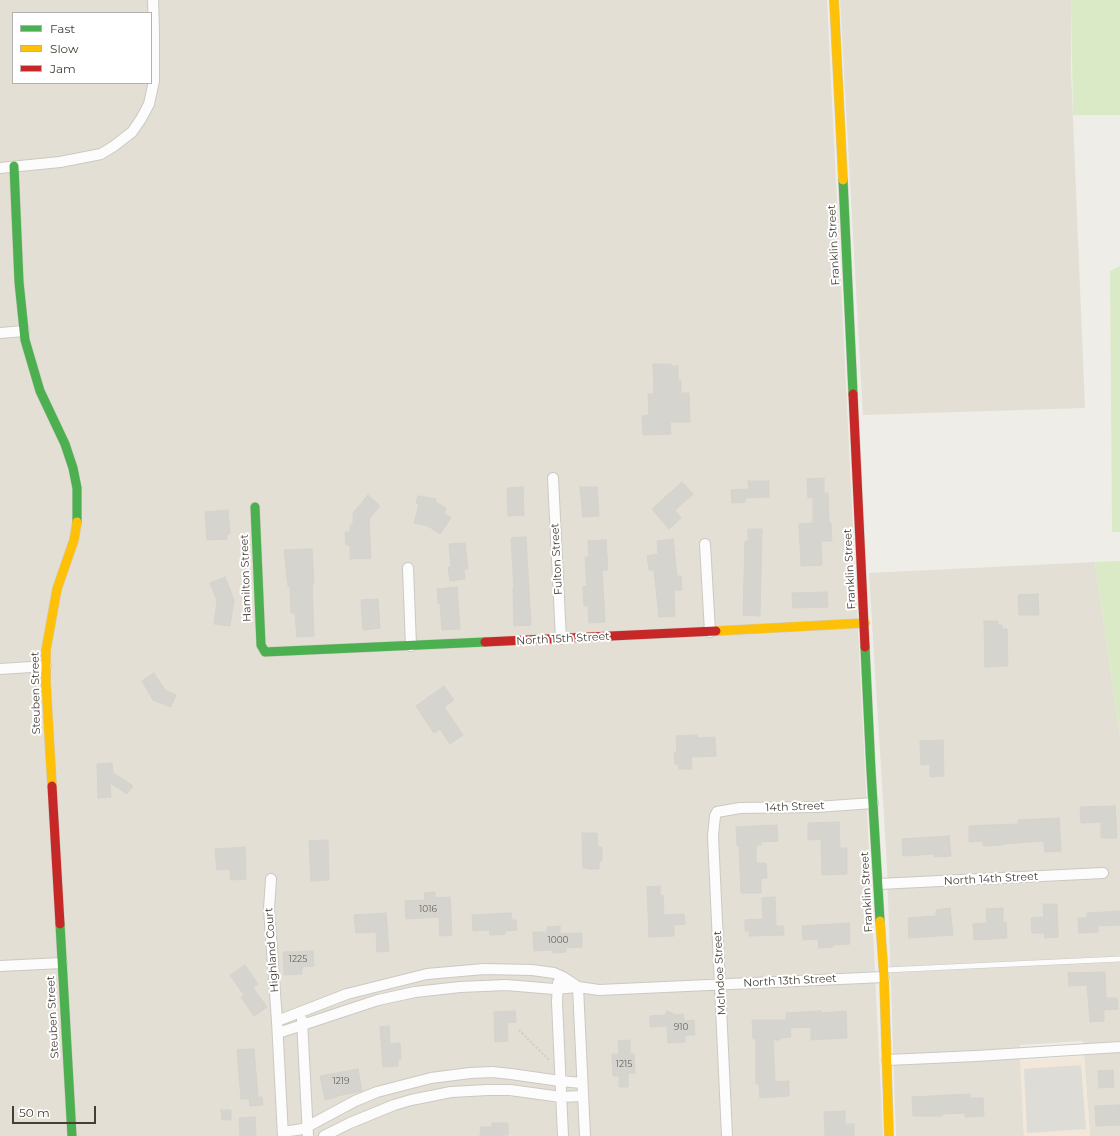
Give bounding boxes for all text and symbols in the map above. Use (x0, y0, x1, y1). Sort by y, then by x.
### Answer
legend (12, 12, 152, 84)
text: Fast (50, 21, 75, 36)
text: Slow (50, 41, 79, 56)
text: Jam (50, 61, 76, 76)
street label: Franklin Street (825, 204, 843, 286)
street label: Fulton Street (549, 523, 565, 595)
street label: Franklin Street (841, 528, 859, 610)
street label: Hamilton Street (238, 534, 254, 622)
street label: North 15th Street (516, 630, 610, 648)
street label: Steuben Street (29, 652, 43, 734)
street label: 14th Street (765, 799, 825, 815)
street label: Franklin Street (858, 851, 876, 933)
street label: North 14th Street (943, 870, 1039, 888)
house number: 1016 (419, 904, 437, 914)
street label: Highland Court (262, 907, 282, 993)
street label: McIndoe Street (711, 930, 729, 1016)
house number: 1000 (547, 935, 569, 945)
house number: 1225 (289, 954, 307, 964)
street label: North 13th Street (743, 972, 837, 990)
street label: Steuben Street (44, 975, 62, 1059)
house number: 910 (674, 1022, 688, 1032)
house number: 1215 (616, 1059, 632, 1069)
house number: 1219 (332, 1076, 350, 1086)
scale bar (14, 1098, 98, 1124)
text: 50 m (19, 1105, 50, 1120)

